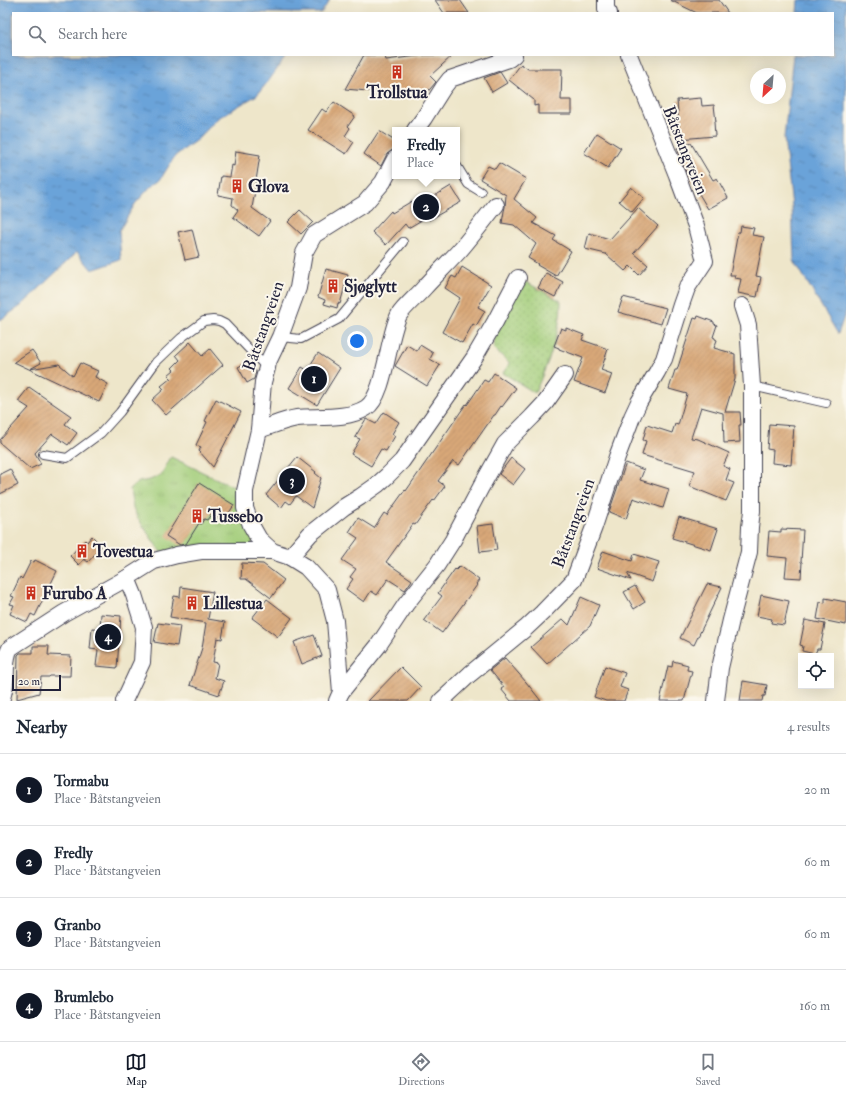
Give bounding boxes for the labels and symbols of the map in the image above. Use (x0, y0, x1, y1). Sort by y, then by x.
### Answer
building icon: Trollstua (389, 64, 405, 80)
north arrow (750, 68, 786, 104)
place label: Trollstua (365, 82, 429, 103)
street label: Båtstangveien (658, 103, 713, 198)
place label: Glova (248, 176, 290, 197)
building icon: Glova (229, 178, 245, 194)
pin: 2 (413, 192, 439, 222)
place label: Sjøglytt (344, 276, 397, 298)
street label: Båtstangveien (238, 278, 289, 374)
building icon: Sjøglytt (325, 278, 341, 294)
your location (347, 331, 367, 351)
pin: 1 (301, 364, 327, 394)
pin: 3 (279, 466, 305, 496)
street label: Båtstangveien (548, 475, 599, 571)
place label: Tussebo (207, 506, 263, 527)
building icon: Tussebo (189, 508, 205, 524)
place label: Tovestua (92, 541, 154, 562)
building icon: Tovestua (74, 543, 90, 559)
place label: Furubo A (42, 583, 107, 604)
building icon: Furubo A (23, 585, 39, 601)
place label: Lillestua (203, 593, 264, 614)
building icon: Lillestua (184, 595, 200, 611)
pin: 4 (95, 622, 121, 652)
scale bar (12, 673, 61, 692)

